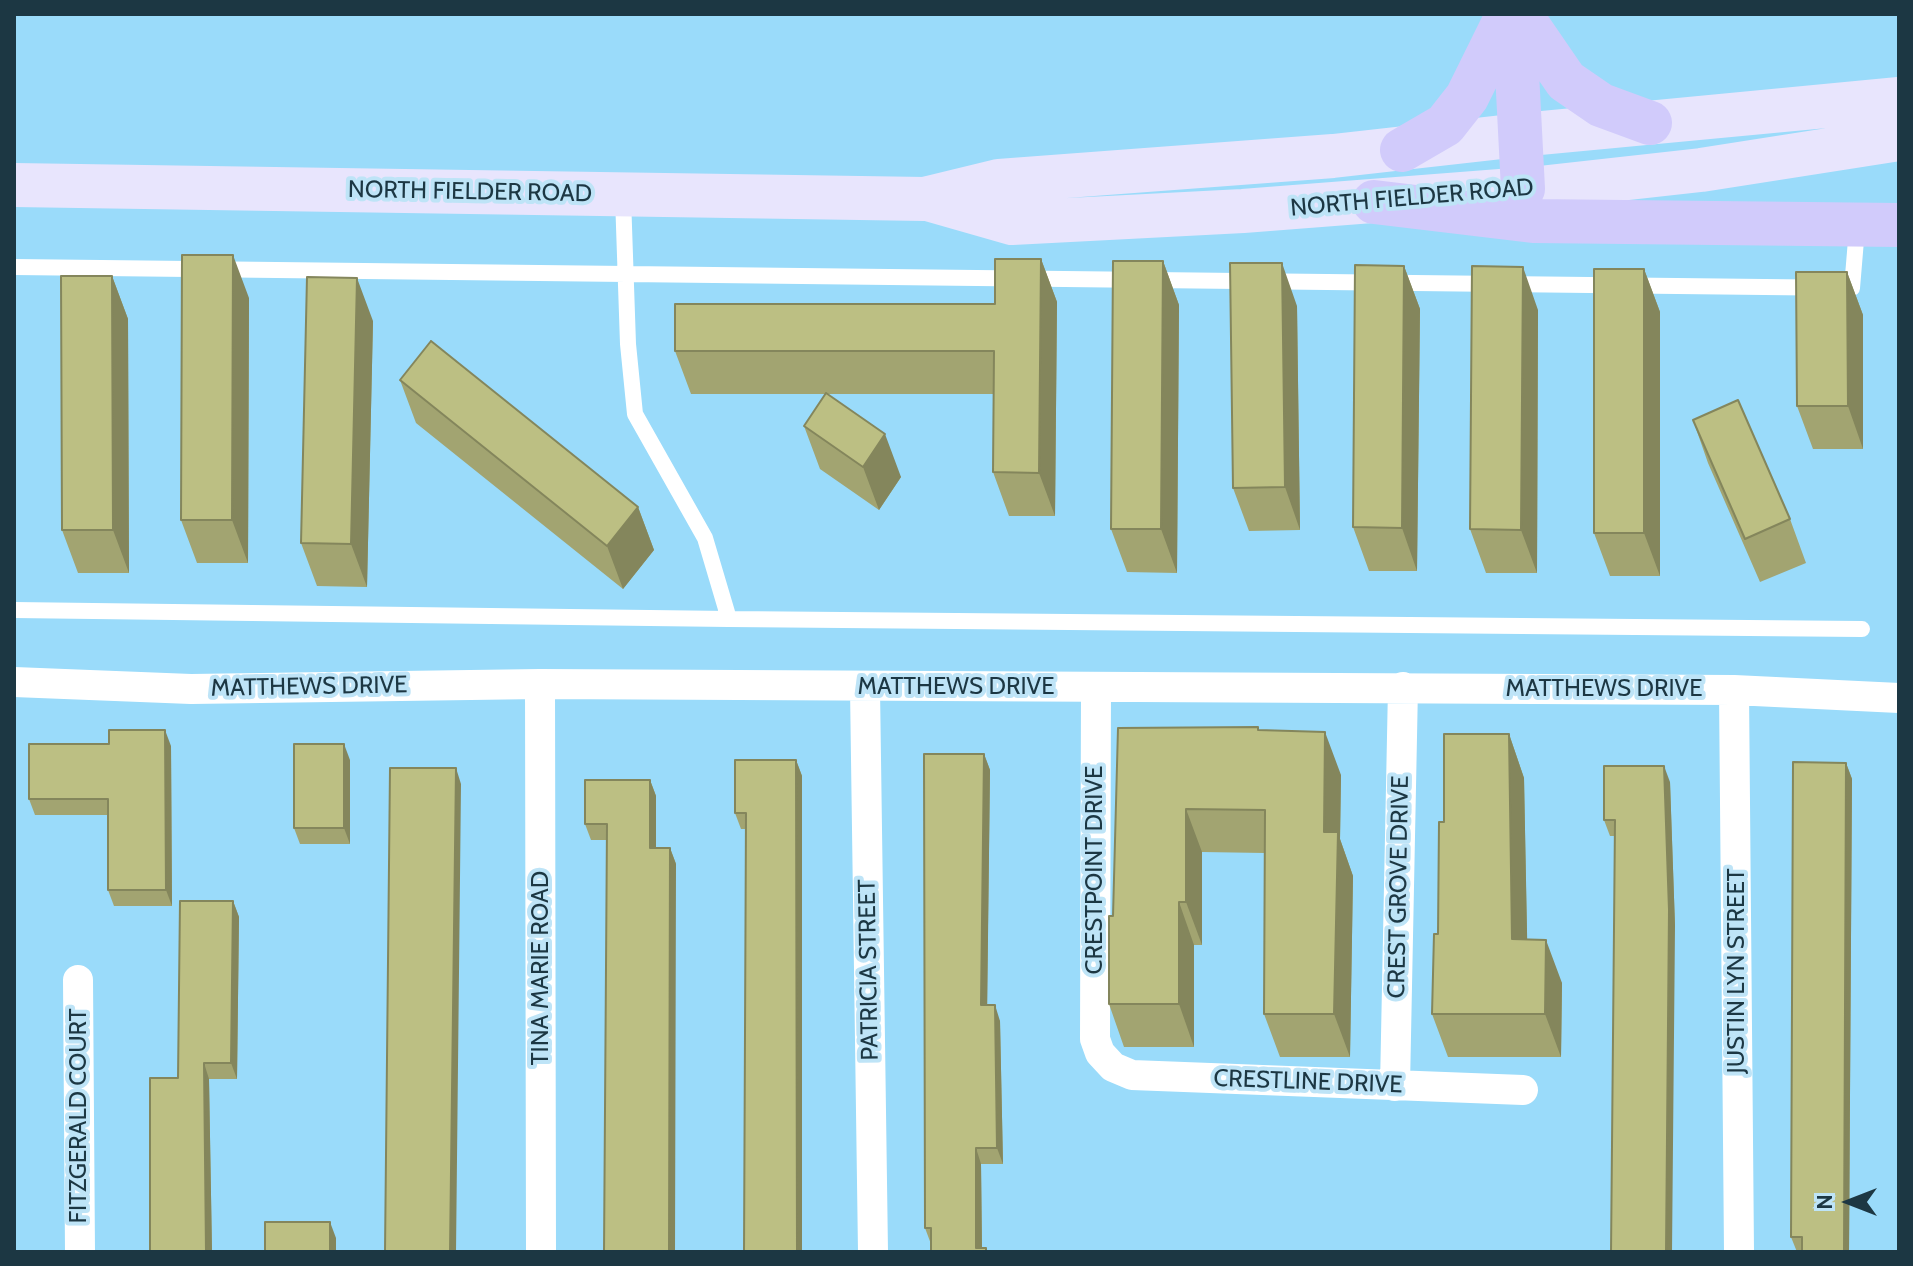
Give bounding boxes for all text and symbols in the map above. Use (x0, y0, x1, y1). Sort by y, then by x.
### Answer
street label: NORTH FIELDER ROAD (1289, 173, 1535, 223)
street label: NORTH FIELDER ROAD (348, 175, 592, 209)
street label: MATTHEWS DRIVE (210, 671, 408, 703)
street label: MATTHEWS DRIVE (858, 673, 1054, 701)
street label: MATTHEWS DRIVE (1506, 675, 1702, 703)
street label: CRESTPOINT DRIVE (1081, 766, 1109, 974)
street label: CREST GROVE DRIVE (1383, 775, 1415, 999)
street label: JUSTIN LYN STREET (1723, 869, 1751, 1073)
street label: TINA MARIE ROAD (527, 871, 555, 1065)
street label: PATRICIA STREET (853, 879, 885, 1061)
street label: FITZGERALD COURT (65, 1008, 93, 1224)
street label: CRESTLINE DRIVE (1213, 1064, 1403, 1100)
north arrow (1809, 1162, 1889, 1242)
text: N (1811, 1194, 1838, 1210)

